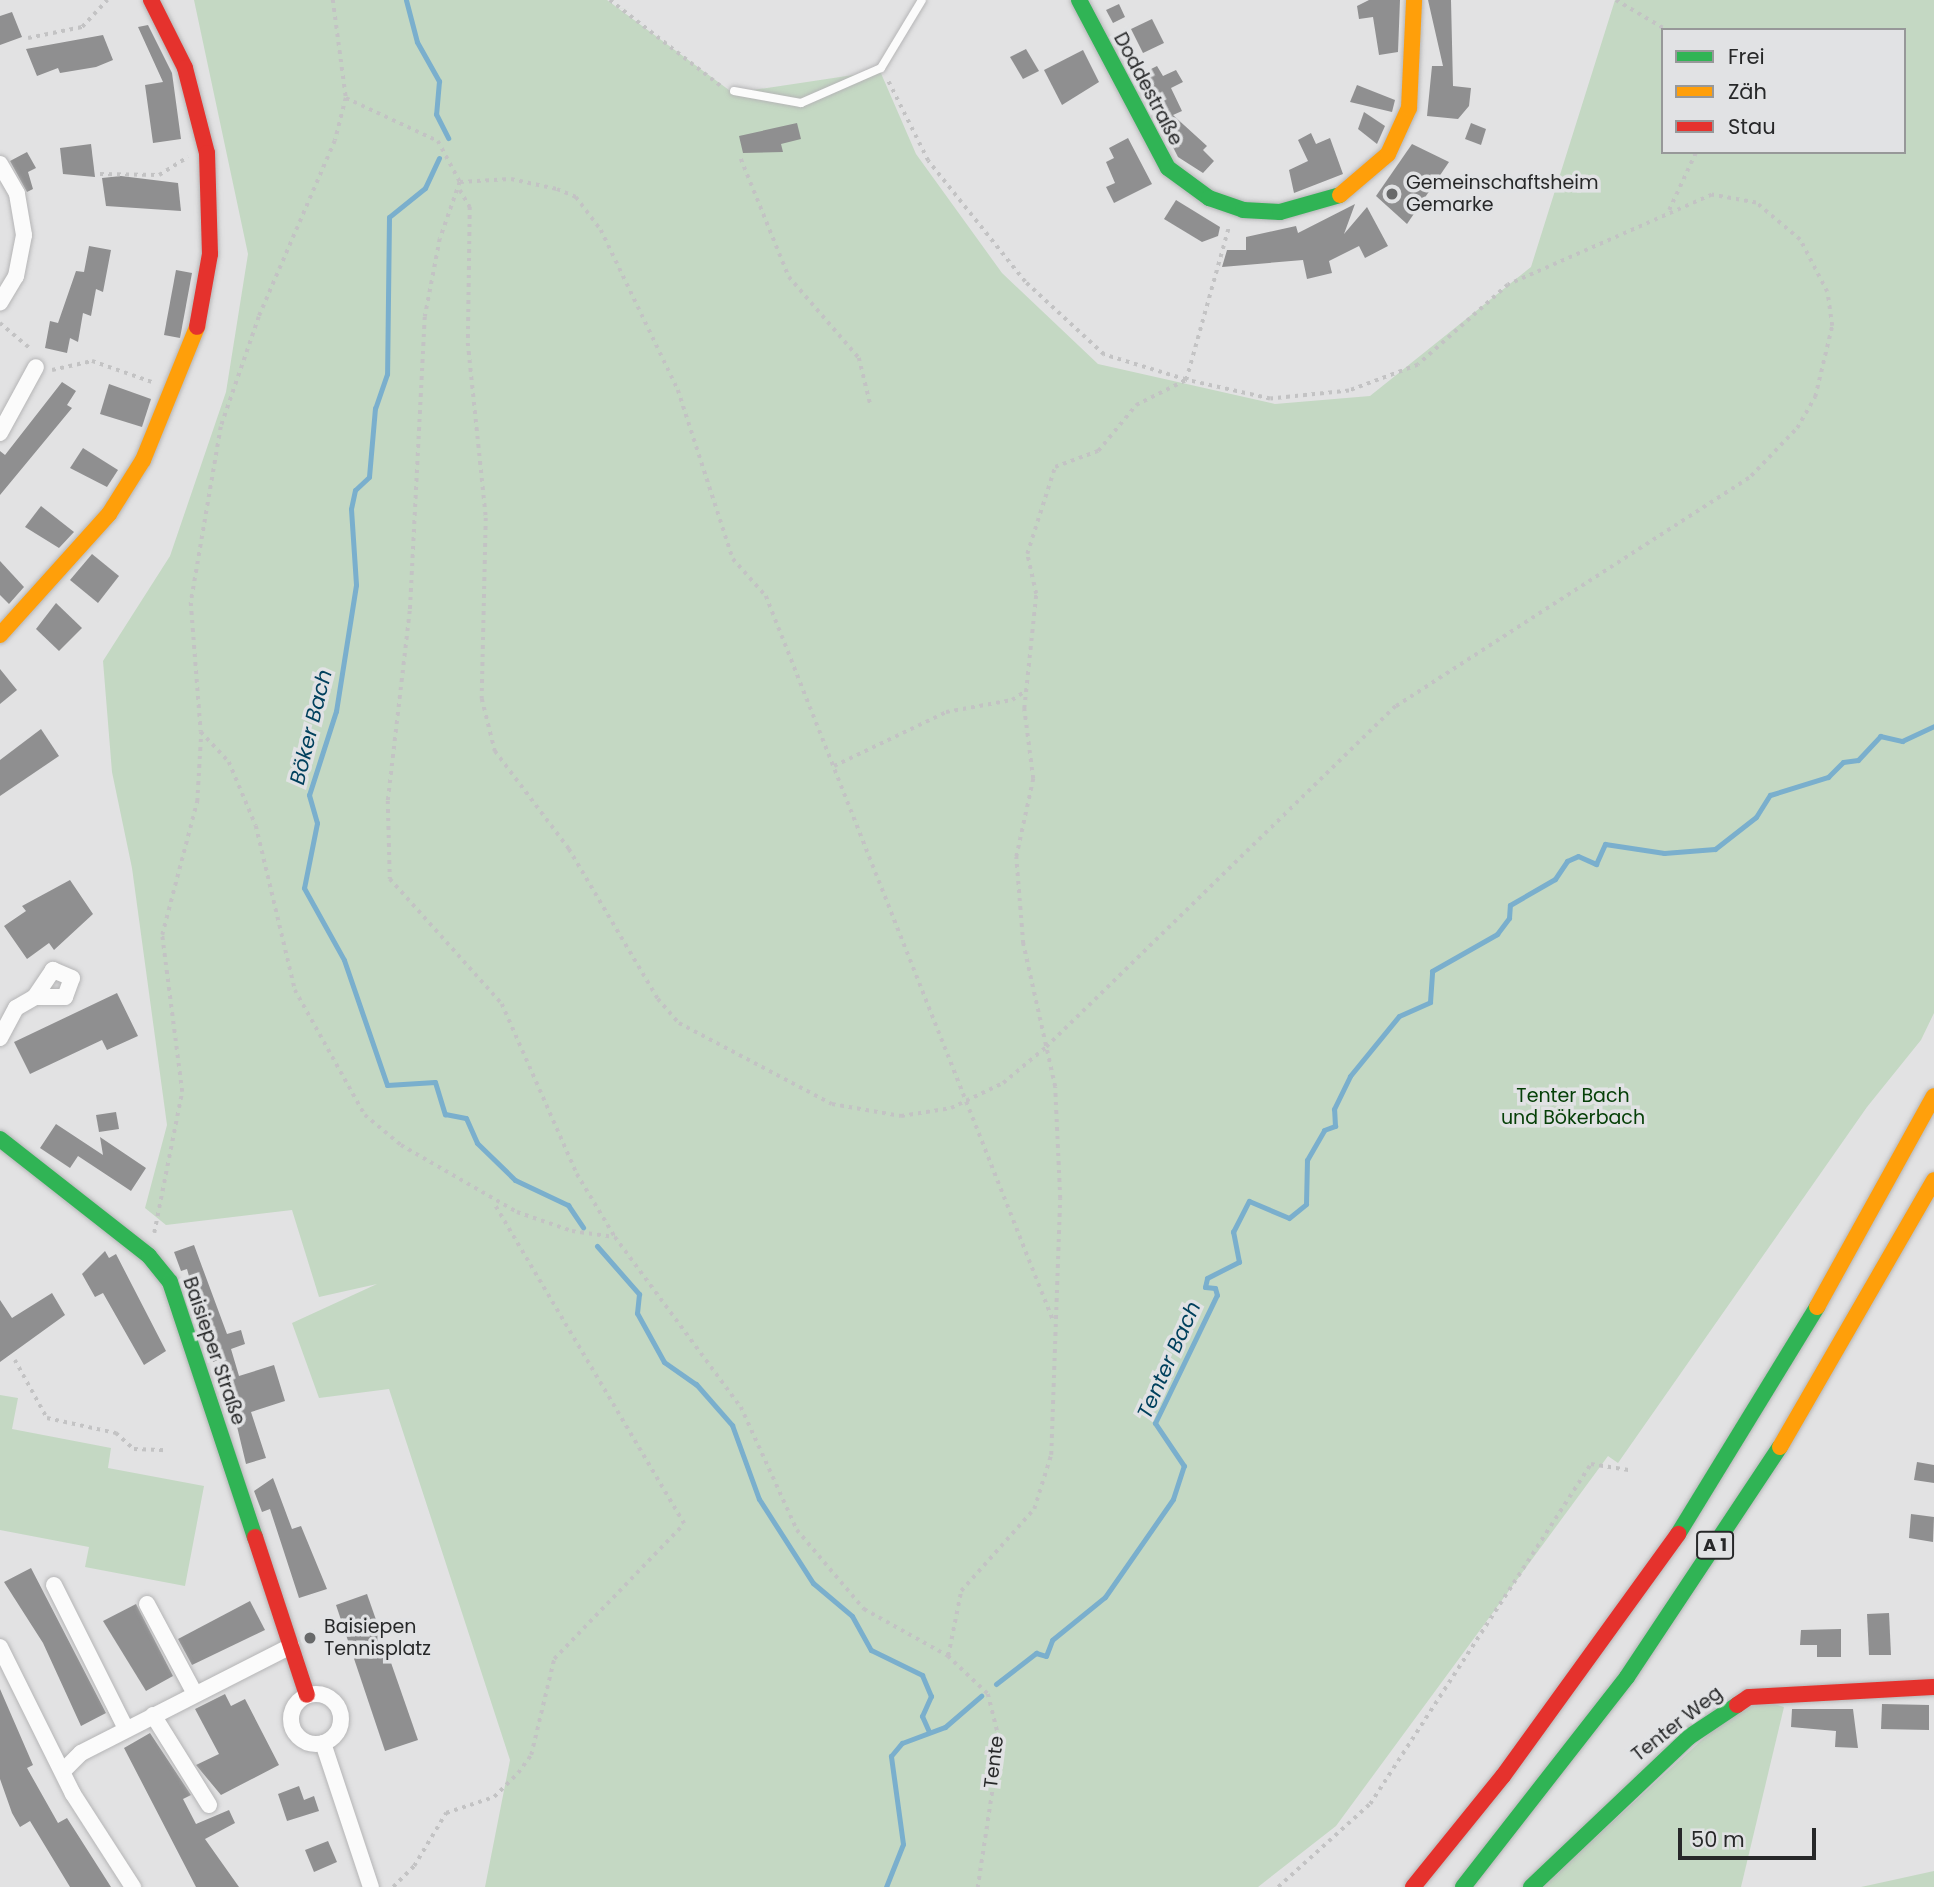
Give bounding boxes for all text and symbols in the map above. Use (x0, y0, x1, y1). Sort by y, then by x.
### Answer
legend (1661, 28, 1906, 154)
street label: Doddestraße (1109, 29, 1187, 149)
text: Frei (1728, 42, 1765, 71)
text: Zäh (1728, 77, 1767, 106)
text: Stau (1728, 112, 1776, 141)
place label: Gemeinschaftsheim Gemarke (1406, 172, 1598, 216)
marker: Gemeinschaftsheim Gemarke (1384, 186, 1400, 202)
water label: Böker Bach (285, 667, 337, 787)
park label: Tenter Bach und Bökerbach (1501, 1085, 1645, 1129)
street label: Baisieper Straße (178, 1274, 250, 1428)
water label: Tenter Bach (1132, 1297, 1206, 1423)
road number: A 1 (1696, 1530, 1734, 1560)
place label: Baisiepen Tennisplatz (324, 1616, 431, 1660)
marker: Baisiepen Tennisplatz (302, 1630, 318, 1646)
street label: Tenter Weg (1627, 1682, 1727, 1766)
street label: Tente (979, 1734, 1009, 1790)
scale bar (1682, 1814, 1820, 1858)
text: 50 m (1691, 1825, 1745, 1854)

